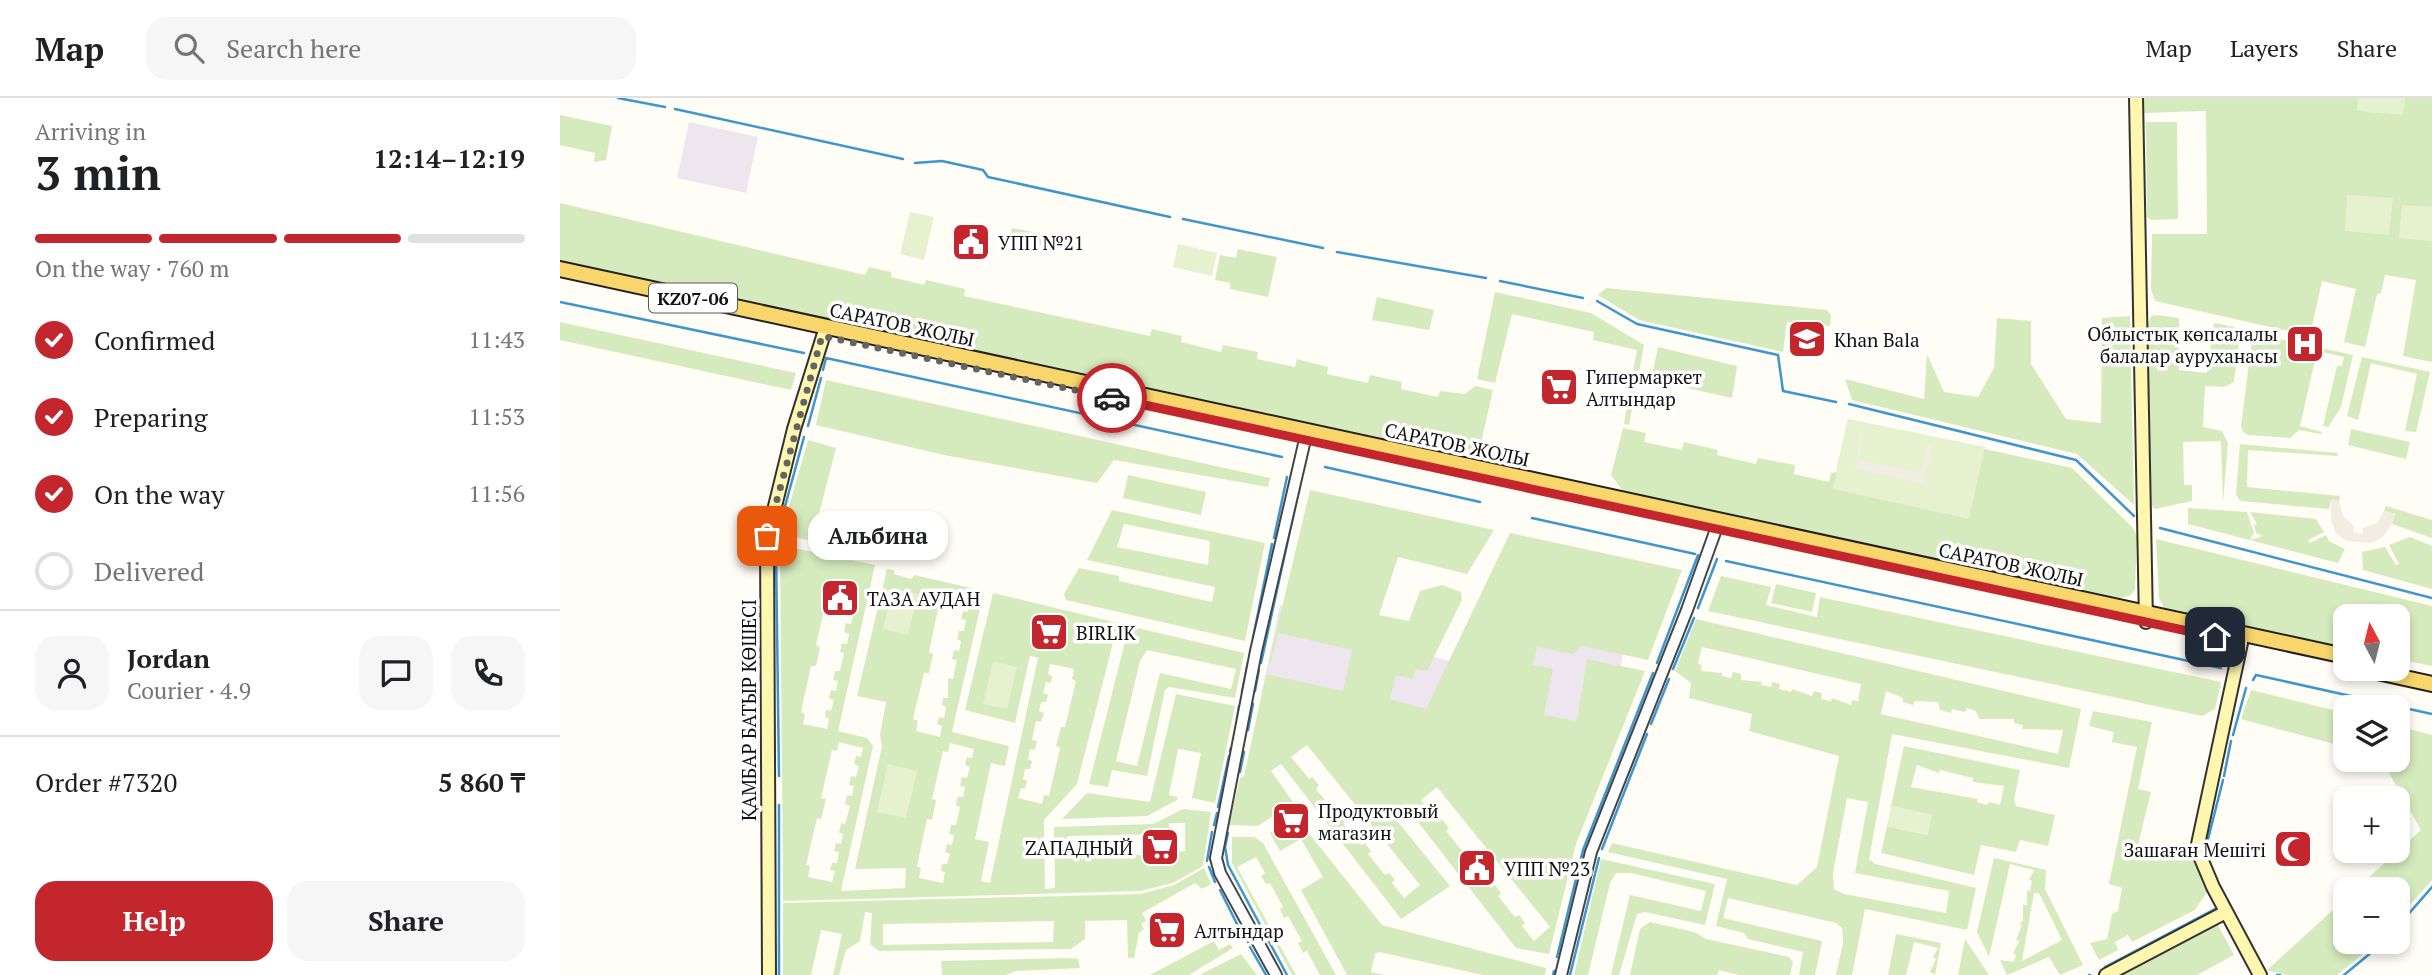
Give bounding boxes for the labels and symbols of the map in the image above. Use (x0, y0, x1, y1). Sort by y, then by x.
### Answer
public building icon: УПП №21 (950, 221, 992, 263)
place label: УПП №21 (998, 230, 1084, 255)
road number: KZ07-06 (649, 284, 737, 313)
street label: САРАТОВ ЖОЛЫ (827, 296, 977, 352)
school or university icon: Khan Bala (1786, 318, 1828, 360)
place label: Облыстық көпсалалы балалар ауруханасы (2087, 321, 2278, 368)
hospital icon: Облыстық көпсалалы балалар ауруханасы (2284, 323, 2326, 365)
place label: Khan Bala (1834, 327, 1920, 352)
courier (1077, 363, 1147, 433)
place label: Гипермаркет Алтындар (1586, 364, 1702, 411)
supermarket icon: Гипермаркет Алтындар (1538, 366, 1580, 408)
street label: САРАТОВ ЖОЛЫ (1382, 416, 1532, 472)
pin (737, 506, 797, 566)
callout: Альбина (809, 512, 949, 560)
street label: САРАТОВ ЖОЛЫ (1936, 536, 2086, 592)
public building icon: ТАЗА АУДАН (819, 577, 861, 619)
place label: ТАЗА АУДАН (867, 586, 980, 611)
street label: ҚАМБАР БАТЫР КӨШЕСІ (736, 599, 761, 821)
north arrow (2333, 604, 2410, 681)
pin (2185, 607, 2245, 667)
supermarket icon: BIRLIK (1028, 611, 1070, 653)
place label: BIRLIK (1076, 620, 1137, 645)
place label: Продуктовый магазин (1318, 798, 1439, 845)
supermarket icon: Продуктовый магазин (1270, 800, 1312, 842)
supermarket icon: ZАПАДНЫЙ (1139, 826, 1181, 868)
mosque icon: Зашаған Мешіті (2272, 828, 2314, 870)
place label: ZАПАДНЫЙ (1025, 835, 1133, 860)
place label: Зашаған Мешіті (2124, 837, 2266, 862)
public building icon: УПП №23 (1456, 847, 1498, 889)
place label: УПП №23 (1504, 856, 1590, 881)
supermarket icon: Алтындар (1146, 909, 1188, 951)
place label: Алтындар (1194, 918, 1284, 943)

